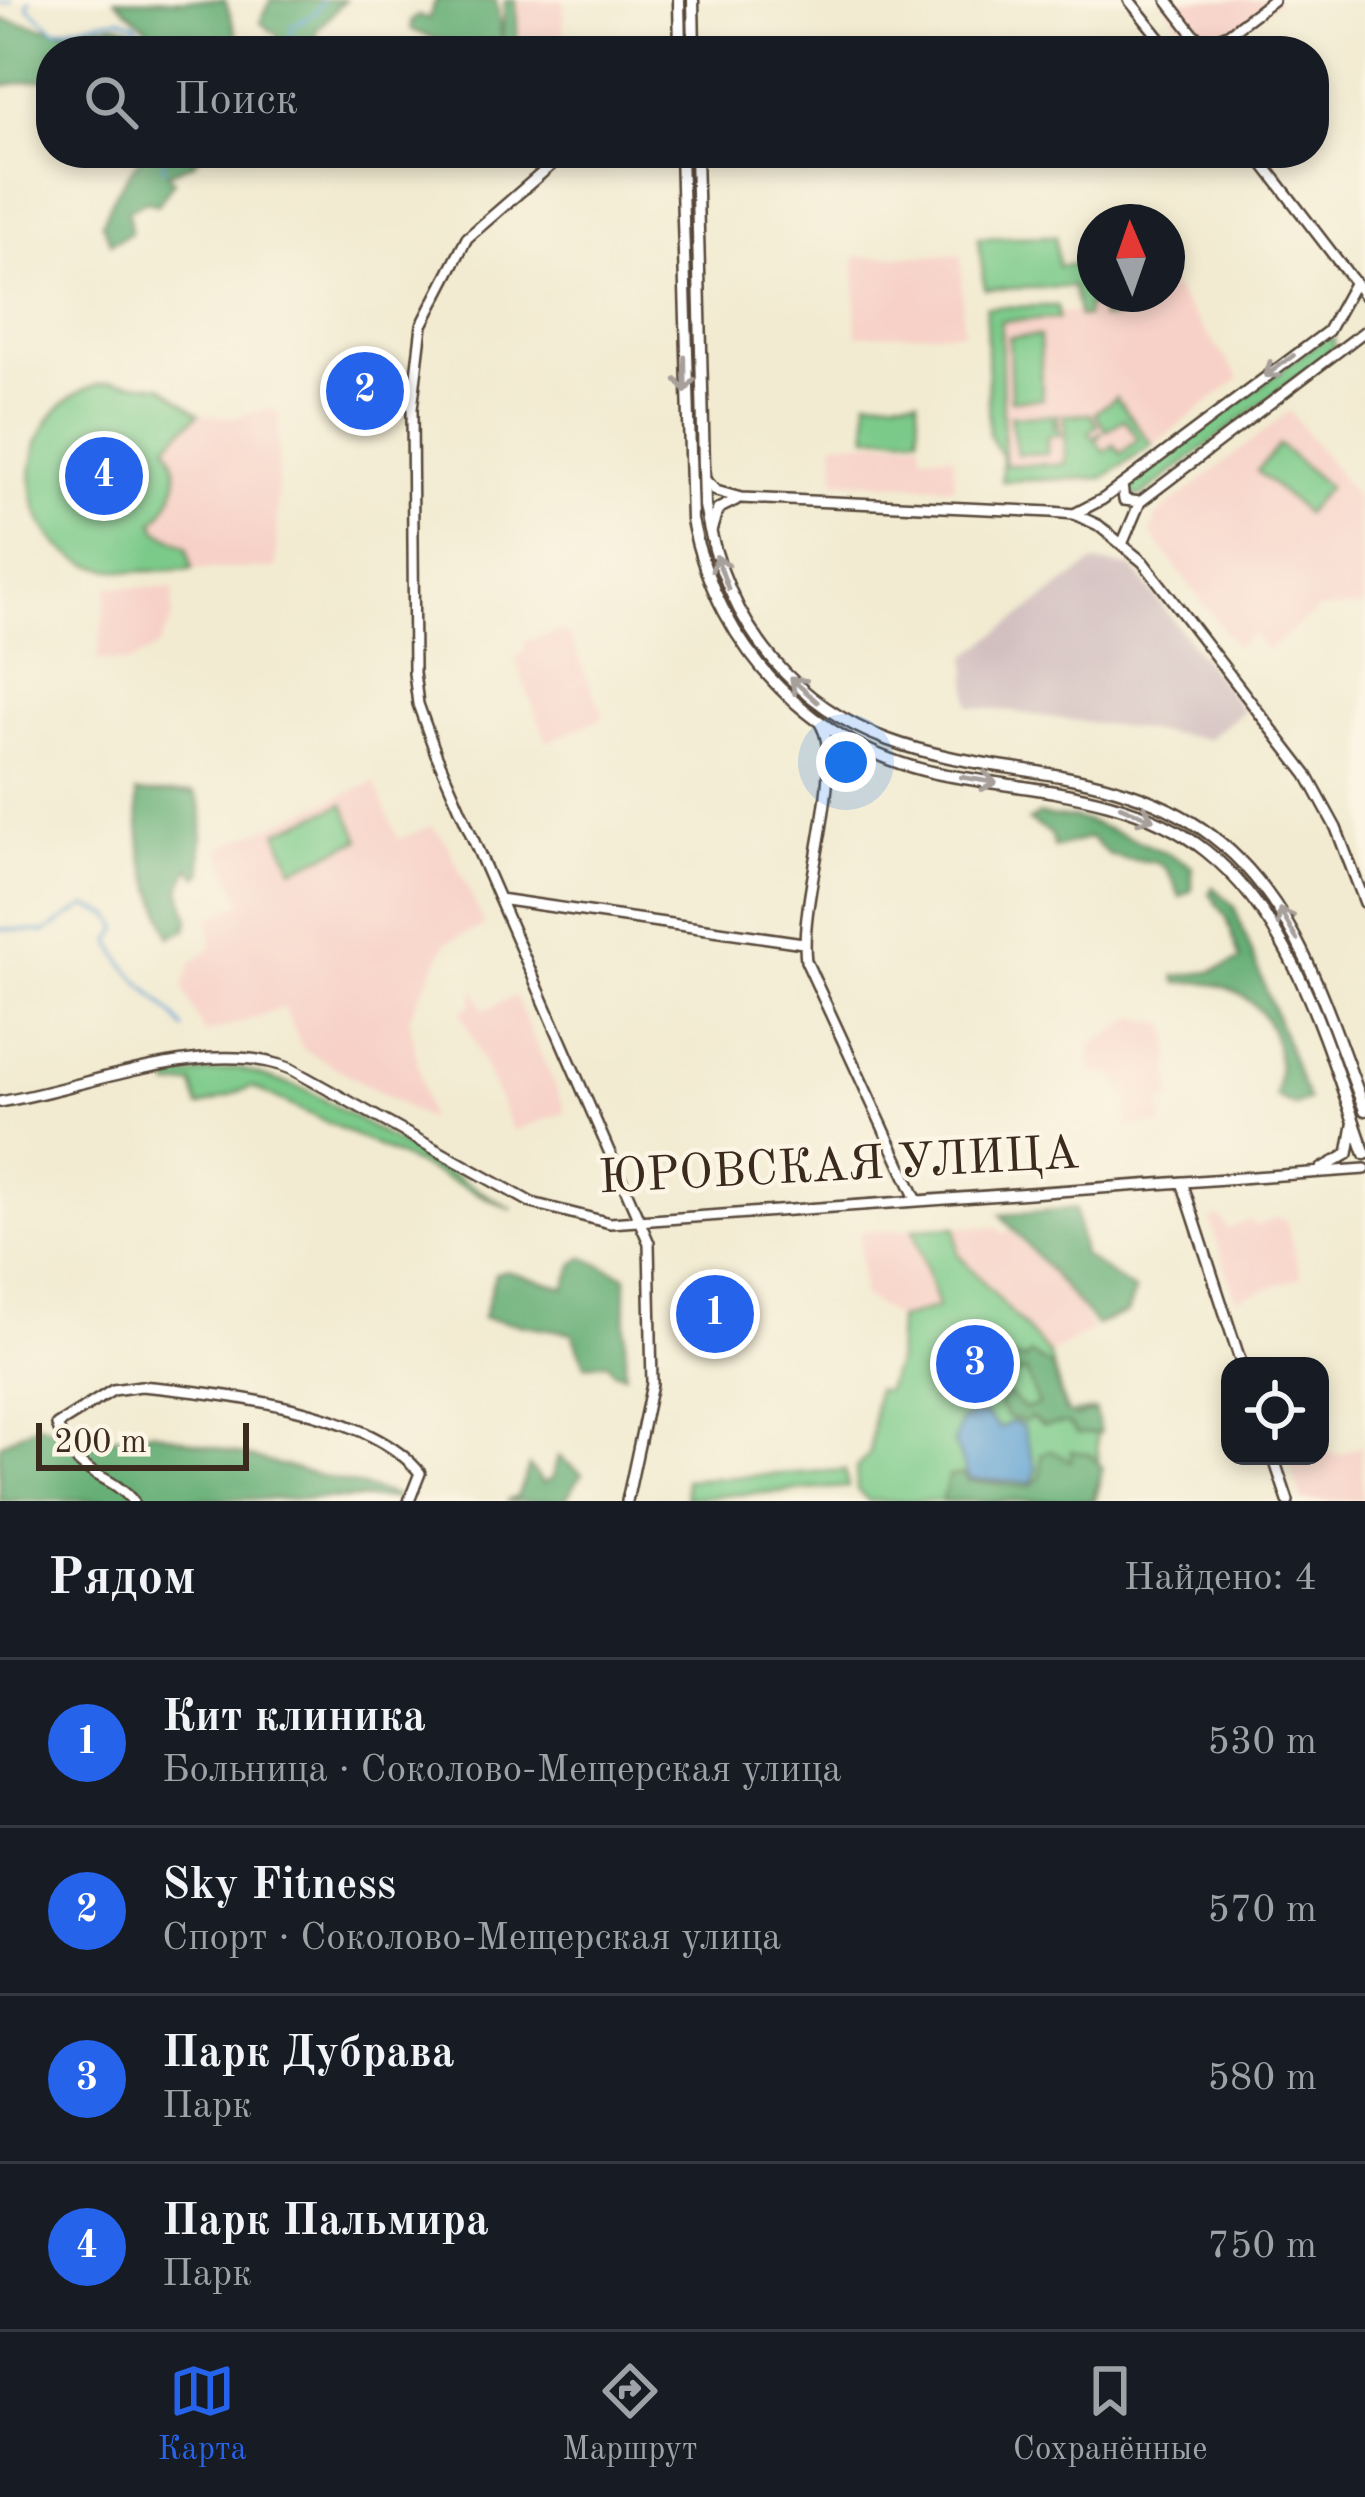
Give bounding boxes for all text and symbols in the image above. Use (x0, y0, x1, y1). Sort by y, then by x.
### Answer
search box (36, 36, 1329, 168)
icon: search (78, 69, 144, 135)
text: Поиск (174, 79, 298, 124)
north arrow (1077, 204, 1185, 312)
pin: 2 (326, 346, 404, 436)
one-way arrow (1263, 353, 1296, 379)
one-way arrow (674, 355, 697, 394)
pin: 4 (65, 431, 143, 521)
one-way arrow (710, 555, 731, 592)
one-way arrow (789, 677, 819, 704)
your location (816, 732, 876, 792)
one-way arrow (959, 770, 998, 793)
one-way arrow (1118, 804, 1155, 826)
one-way arrow (1276, 908, 1299, 943)
street label: ЮРОВСКАЯ УЛИЦА (597, 1130, 1081, 1204)
pin: 1 (676, 1269, 754, 1359)
pin: 3 (936, 1319, 1014, 1409)
map controls (1221, 1357, 1329, 1465)
button: locate (1221, 1357, 1329, 1465)
scale bar (36, 1417, 249, 1470)
text: 200 m (54, 1427, 147, 1460)
text: Рядом (48, 1554, 196, 1605)
text: Найдено: 4 (1124, 1559, 1317, 1598)
text: Кит клиника (162, 1696, 426, 1741)
text: 1 (76, 1723, 98, 1762)
text: 530 m (1207, 1723, 1317, 1762)
text: Больница · Соколово-Мещерская улица (162, 1751, 842, 1790)
text: Sky Fitness (162, 1864, 396, 1909)
text: 2 (76, 1891, 98, 1930)
text: 570 m (1207, 1891, 1317, 1930)
text: Спорт · Соколово-Мещерская улица (162, 1919, 781, 1958)
text: Парк Дубрава (162, 2032, 455, 2077)
text: 3 (76, 2059, 98, 2098)
text: 580 m (1207, 2059, 1317, 2098)
text: Парк (162, 2087, 252, 2126)
text: Парк Пальмира (162, 2200, 489, 2245)
text: 4 (76, 2227, 98, 2266)
text: 750 m (1207, 2227, 1317, 2266)
text: Парк (162, 2255, 252, 2294)
tab: Карта (158, 2358, 247, 2471)
tab: Маршрут (562, 2358, 698, 2471)
tab: Сохранённые (1013, 2358, 1207, 2471)

